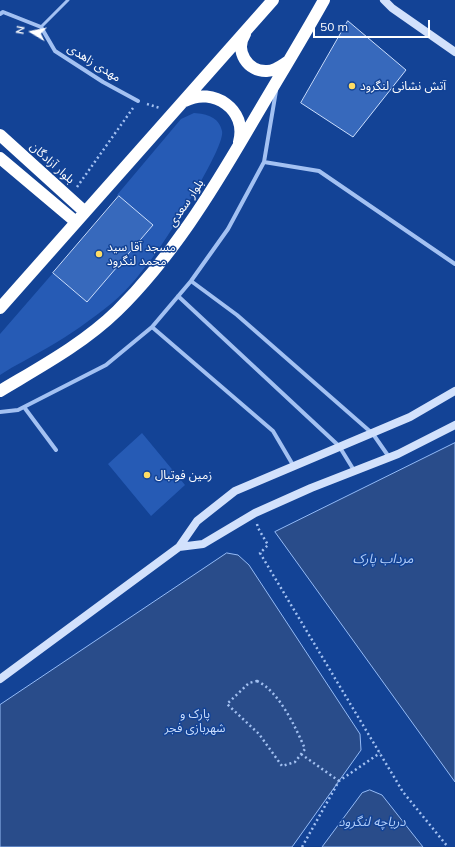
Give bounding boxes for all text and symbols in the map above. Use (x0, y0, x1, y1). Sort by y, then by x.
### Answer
north arrow (12, 12, 52, 52)
scale bar (315, 12, 432, 38)
text: 50 m (320, 19, 348, 34)
text: N (13, 25, 28, 35)
street label: مهدی زاهدی (65, 41, 123, 85)
place label: آتش نشانی لنگرود (360, 79, 446, 93)
marker: آتش نشانی لنگرود (347, 81, 357, 91)
street label: بلوار آزادگان (27, 139, 77, 187)
street label: بلوار سعدی (165, 177, 207, 229)
place label: مسجد آقا سید محمد لنگرود (107, 240, 176, 268)
marker: مسجد آقا سید محمد لنگرود (94, 249, 104, 259)
place label: زمین فوتبال (155, 468, 212, 482)
marker: زمین فوتبال (142, 470, 152, 480)
water label: مرداب پارک (353, 551, 413, 567)
park label: پارک و شهربازی فجر (164, 707, 226, 735)
water label: دریاچه لنگرود (338, 814, 406, 830)

